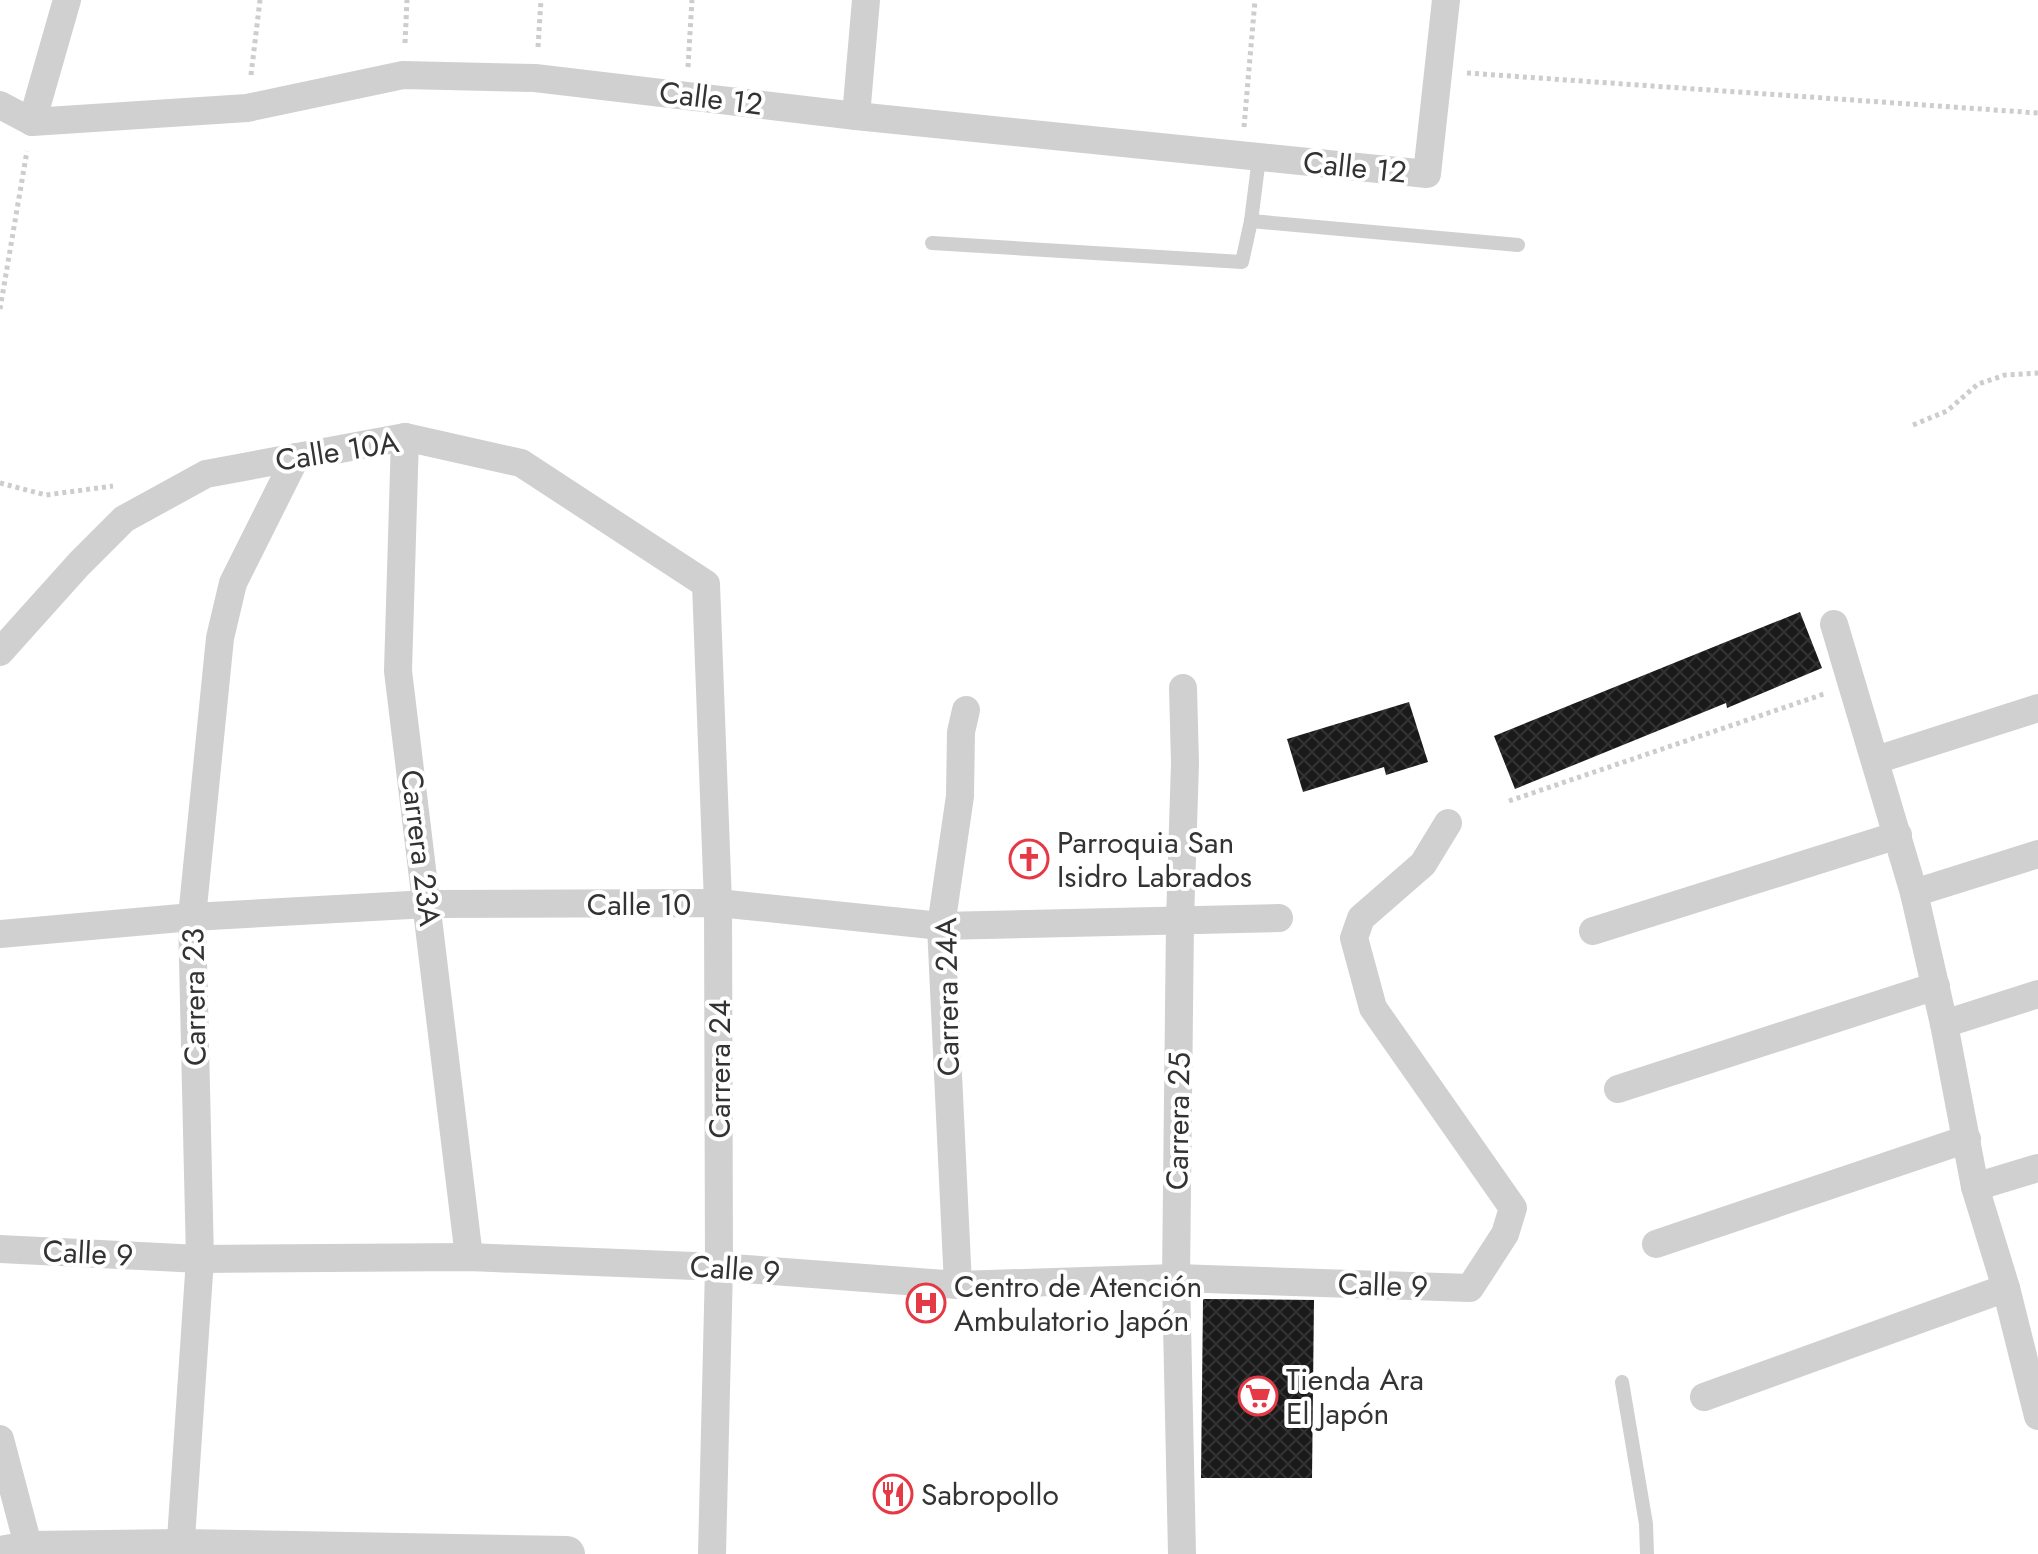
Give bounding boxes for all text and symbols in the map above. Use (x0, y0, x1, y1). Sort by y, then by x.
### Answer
street label: Calle 12 (657, 70, 765, 126)
street label: Calle 12 (1301, 140, 1409, 194)
street label: Calle 10A (272, 420, 402, 482)
street label: Carrera 23A (390, 767, 452, 929)
place label: Parroquia San Isidro Labrados (1057, 821, 1252, 898)
church icon: Parroquia San Isidro Labrados (1008, 838, 1050, 880)
street label: Calle 10 (587, 883, 691, 926)
street label: Carrera 24A (924, 917, 970, 1077)
street label: Carrera 23 (171, 928, 217, 1066)
street label: Carrera 24 (698, 1000, 741, 1138)
street label: Carrera 25 (1155, 1051, 1201, 1191)
street label: Calle 9 (42, 1229, 134, 1277)
street label: Calle 9 (688, 1244, 782, 1294)
street label: Calle 9 (1337, 1262, 1429, 1308)
place label: Centro de Atención Ambulatorio Japón (954, 1265, 1202, 1342)
hospital icon: Centro de Atención Ambulatorio Japón (905, 1282, 947, 1324)
place label: Tienda Ara El Japón (1286, 1358, 1424, 1435)
supermarket icon: Tienda Ara El Japón (1237, 1375, 1279, 1417)
restaurant icon: Sabropollo (872, 1473, 914, 1515)
place label: Sabropollo (921, 1473, 1059, 1516)

